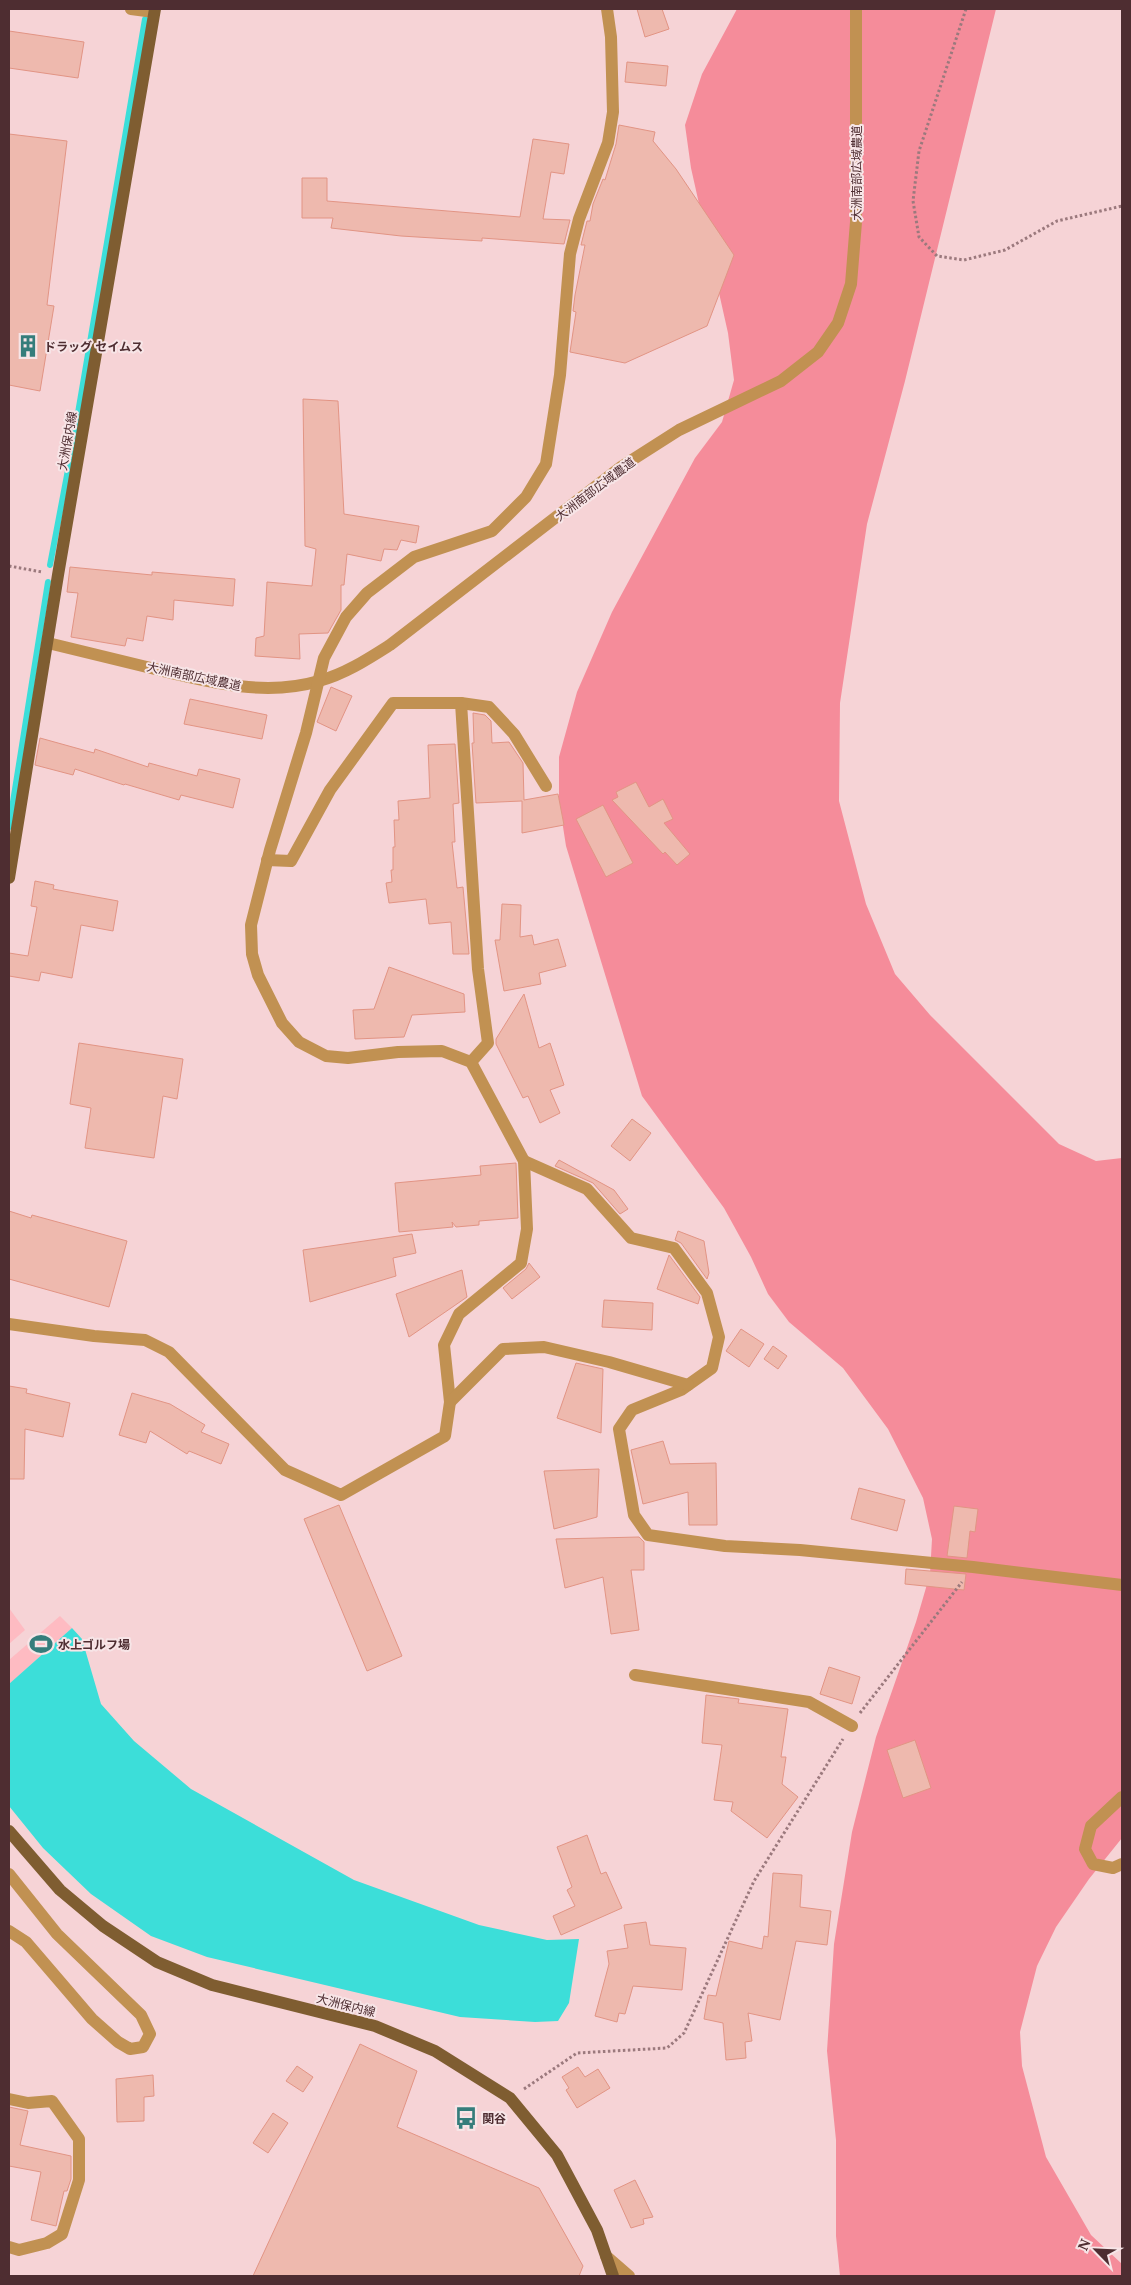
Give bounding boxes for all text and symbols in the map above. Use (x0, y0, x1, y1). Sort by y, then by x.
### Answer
street label: 大洲南部広域農道 (849, 125, 864, 221)
building icon: ドラッグ セイムス (15, 333, 41, 359)
place label: ドラッグ セイムス (44, 339, 143, 354)
street label: 大洲保内線 (54, 410, 80, 472)
street label: 大洲南部広域農道 (552, 454, 638, 524)
street label: 大洲南部広域農道 (145, 659, 243, 693)
sports icon: 水上ゴルフ場 (28, 1631, 54, 1657)
place label: 水上ゴルフ場 (58, 1637, 130, 1652)
street label: 大洲保内線 (315, 1990, 377, 2020)
bus stop icon: 関谷 (453, 2105, 479, 2131)
place label: 関谷 (482, 2111, 506, 2126)
north arrow (1071, 2225, 1121, 2275)
text: N (1073, 2235, 1095, 2253)

